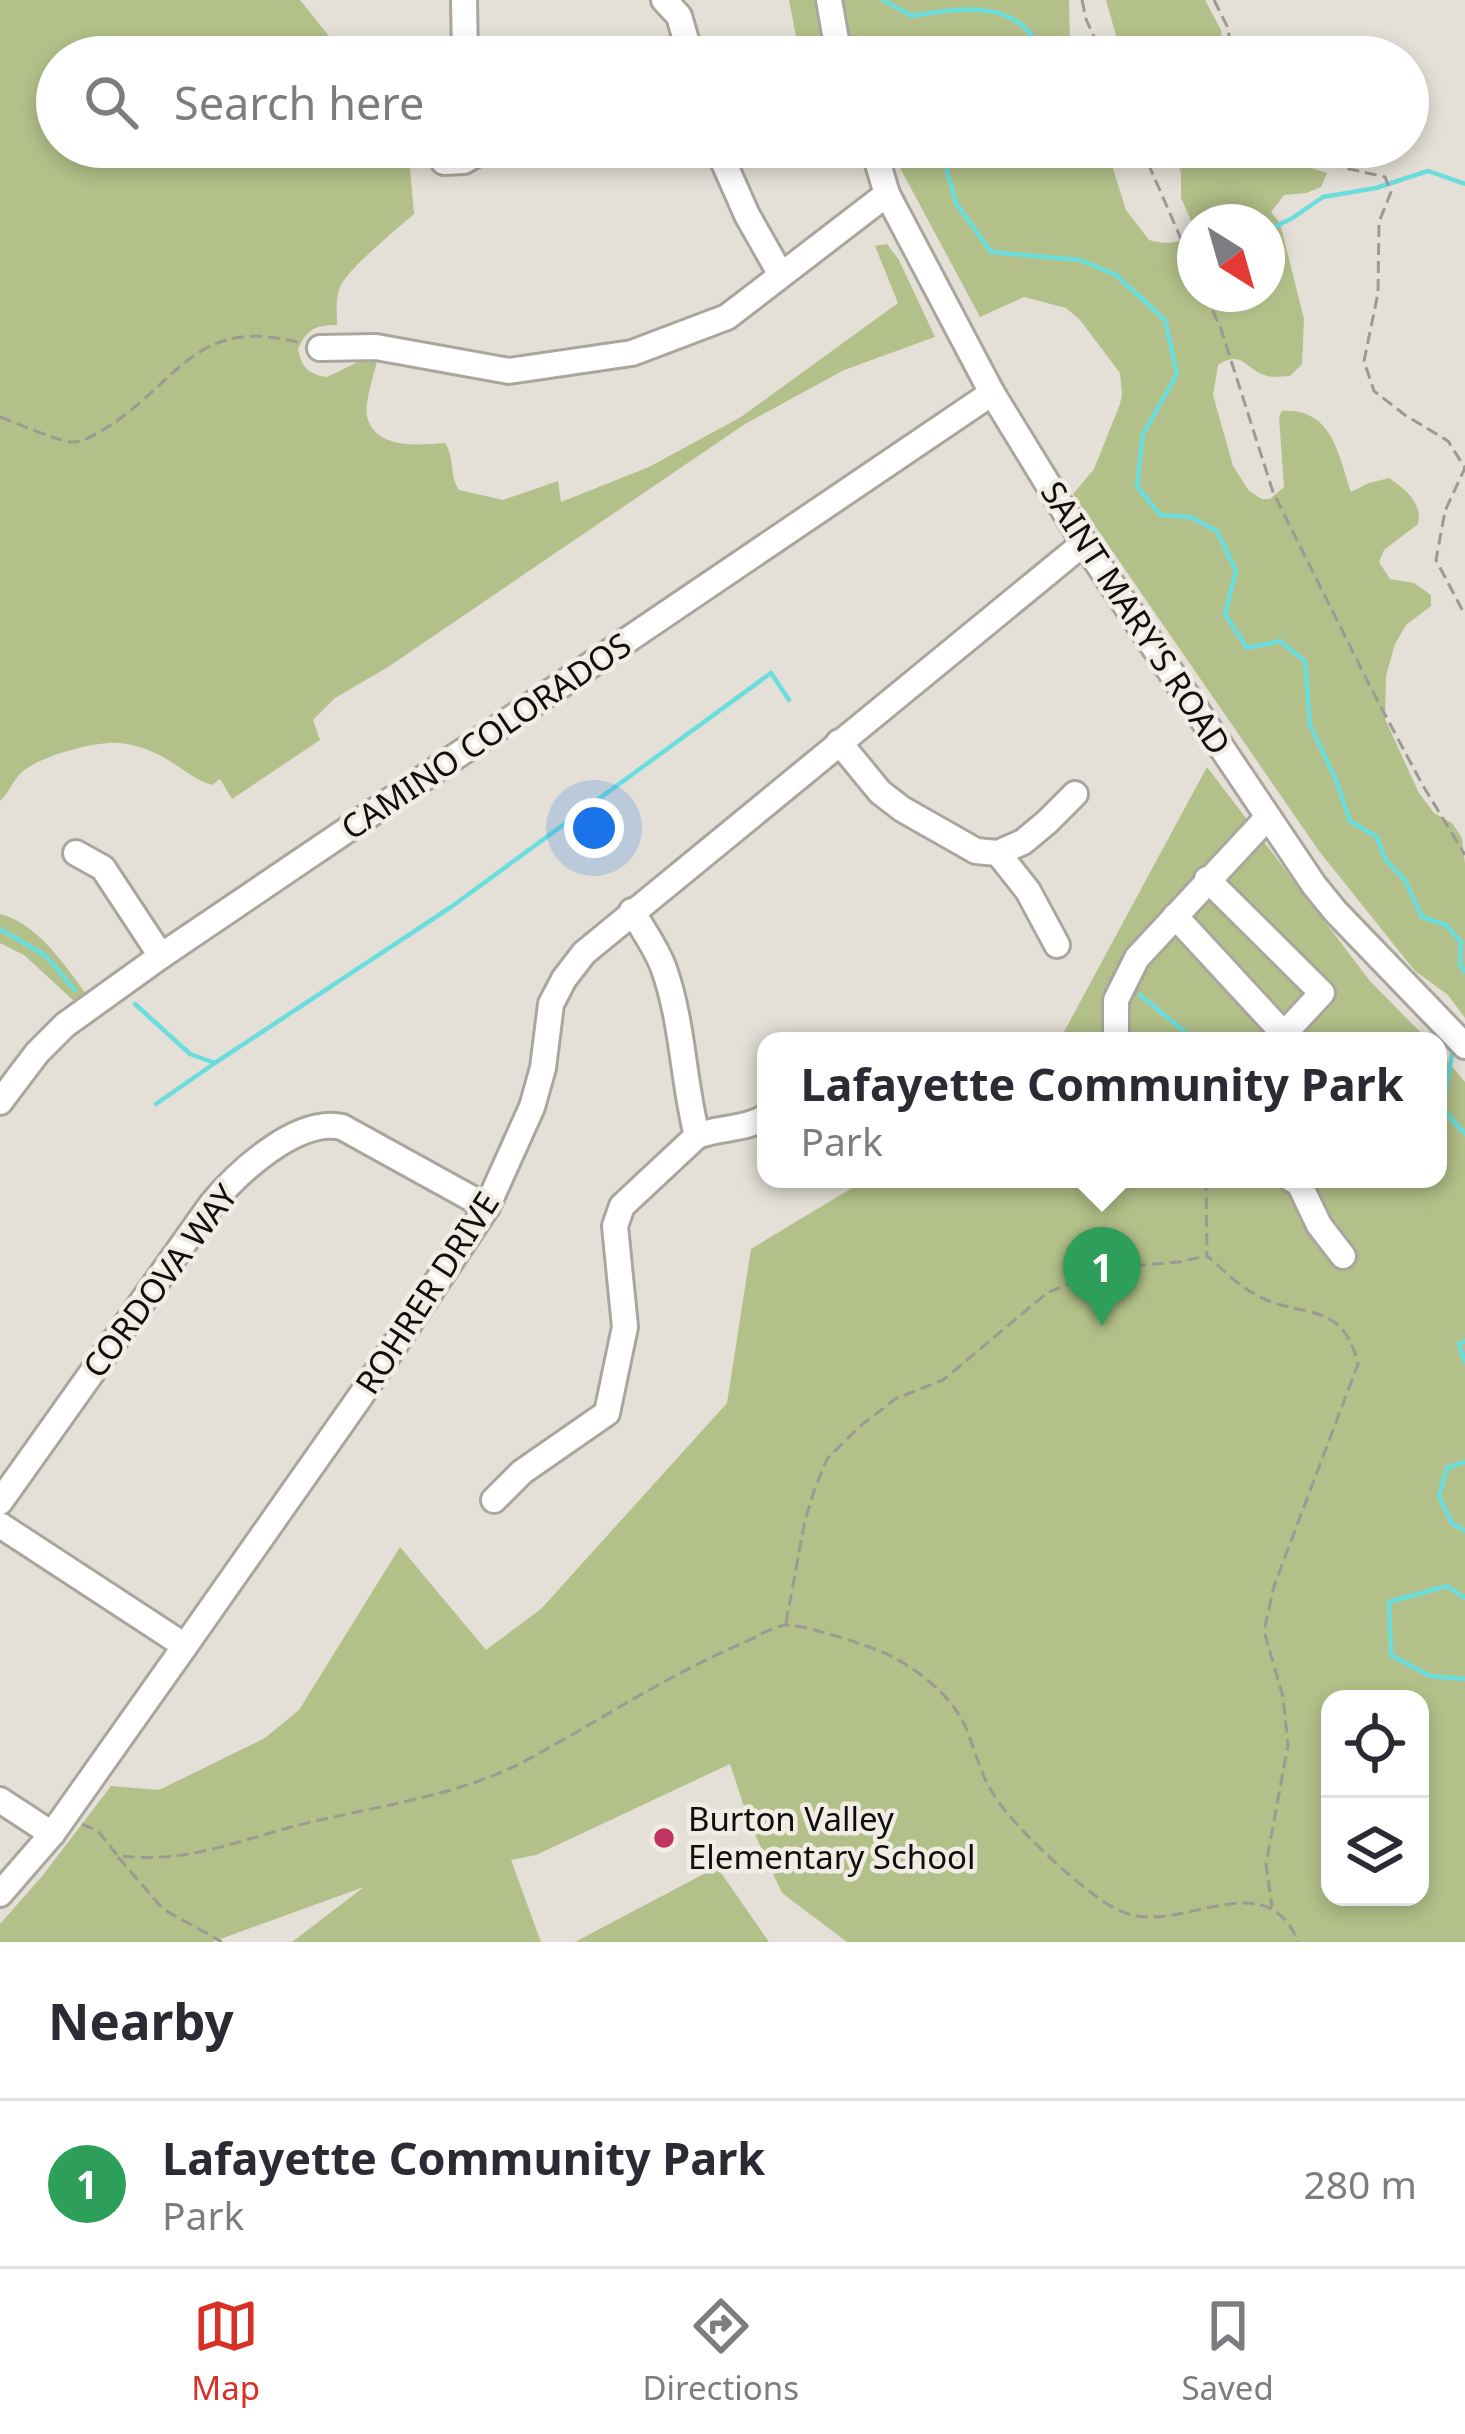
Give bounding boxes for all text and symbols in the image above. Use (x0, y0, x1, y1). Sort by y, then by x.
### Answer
search box (36, 36, 1429, 168)
icon: search (78, 69, 144, 135)
text: Search here (174, 72, 424, 133)
north arrow (1177, 204, 1285, 312)
street label: SAINT MARY'S ROAD (1031, 472, 1242, 763)
street label: CAMINO COLORADOS (332, 622, 639, 849)
your location (564, 798, 624, 858)
popup (757, 1032, 1447, 1188)
text: Lafayette Community Park (800, 1053, 1404, 1114)
text: Park (800, 1114, 883, 1167)
street label: CORDOVA WAY (72, 1175, 247, 1387)
street label: ROHRER DRIVE (344, 1183, 509, 1403)
pin: 1 (1063, 1227, 1141, 1326)
map controls (1321, 1690, 1429, 1906)
button: locate (1321, 1690, 1429, 1798)
place label: Burton Valley Elementary School (688, 1796, 976, 1879)
button: layers (1321, 1798, 1429, 1906)
marker: Burton Valley Elementary School (651, 1825, 677, 1851)
text: Nearby (48, 1985, 234, 2055)
text: Lafayette Community Park (162, 2127, 765, 2188)
text: 1 (76, 2157, 98, 2210)
text: 280 m (1303, 2157, 1417, 2210)
text: Park (162, 2188, 244, 2241)
tab: Map (191, 2293, 260, 2410)
tab: Directions (642, 2293, 799, 2410)
tab: Saved (1181, 2293, 1274, 2410)

